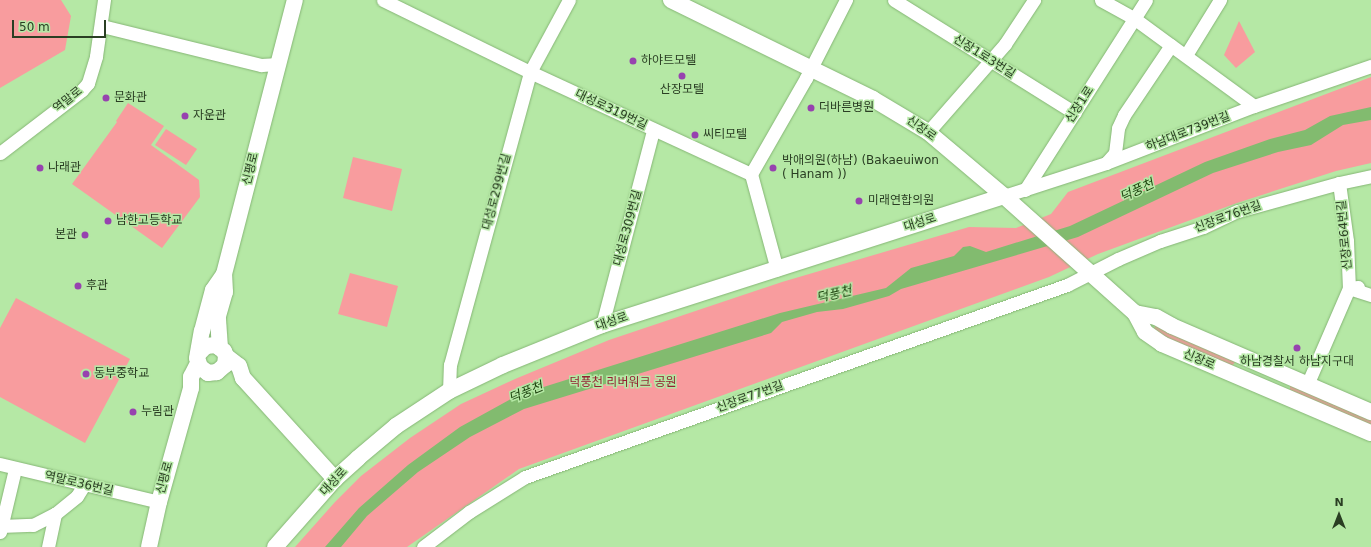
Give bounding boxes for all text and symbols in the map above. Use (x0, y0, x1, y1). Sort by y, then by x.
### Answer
scale bar (14, 12, 108, 38)
text: 50 m (19, 20, 50, 34)
street label: 신장1로3번길 (950, 32, 1018, 82)
place label: 하야트모텔 (641, 54, 696, 68)
marker: 하야트모텔 (628, 56, 638, 66)
marker: 산장모텔 (677, 71, 687, 81)
place label: 산장모텔 (660, 83, 704, 97)
street label: 역말로 (51, 84, 85, 116)
street label: 신장1로 (1063, 84, 1097, 126)
street label: 대성로319번길 (573, 87, 649, 133)
place label: 문화관 (114, 91, 147, 105)
marker: 문화관 (101, 93, 111, 103)
place label: 더바른병원 (819, 101, 874, 115)
marker: 더바른병원 (806, 103, 816, 113)
place label: 자운관 (193, 109, 226, 123)
street label: 하남대로739번길 (1144, 109, 1232, 155)
marker: 자운관 (180, 111, 190, 121)
street label: 신장로 (903, 113, 939, 145)
place label: 씨티모텔 (703, 128, 747, 142)
marker: 씨티모텔 (690, 130, 700, 140)
street label: 신평로 (240, 151, 262, 187)
street label: 대성로299번길 (480, 152, 514, 232)
place label: 박애의원(하남) (Bakaeuiwon ( Hanam )) (782, 154, 939, 182)
place label: 나래관 (48, 161, 81, 175)
marker: 박애의원(하남) (Bakaeuiwon ( Hanam )) (767, 162, 779, 174)
marker: 나래관 (35, 163, 45, 173)
water label: 덕풍천 (1117, 176, 1157, 206)
street label: 대성로309번길 (611, 188, 645, 268)
place label: 미래연합의원 (868, 194, 934, 208)
marker: 미래연합의원 (853, 195, 865, 207)
street label: 신장로76번길 (1192, 198, 1264, 236)
street label: 신장로64번길 (1335, 199, 1355, 271)
street label: 대성로 (902, 211, 938, 235)
place label: 남한고등학교 (116, 214, 182, 228)
marker: 남한고등학교 (103, 216, 113, 226)
place label: 본관 (55, 228, 77, 242)
marker: 본관 (80, 230, 90, 240)
place label: 후관 (86, 279, 108, 293)
marker: 후관 (73, 281, 83, 291)
water label: 덕풍천 (815, 283, 853, 307)
street label: 대성로 (594, 310, 630, 334)
marker: 하남경찰서 하남지구대 (1292, 343, 1302, 353)
street label: 신장로 (1181, 347, 1217, 373)
place label: 하남경찰서 하남지구대 (1240, 355, 1354, 369)
place label: 동부중학교 (94, 367, 149, 381)
marker: 동부중학교 (81, 369, 91, 379)
park label: 덕풍천 리버워크 공원 (570, 376, 676, 390)
street label: 신장로77번길 (714, 378, 786, 416)
water label: 덕풍천 (506, 379, 546, 407)
place label: 누림관 (141, 405, 174, 419)
marker: 누림관 (128, 407, 138, 417)
street label: 신평로 (154, 460, 176, 496)
street label: 대성로 (317, 465, 351, 499)
street label: 역말로36번길 (43, 469, 115, 499)
north arrow (1319, 495, 1359, 535)
text: N (1334, 496, 1344, 509)

